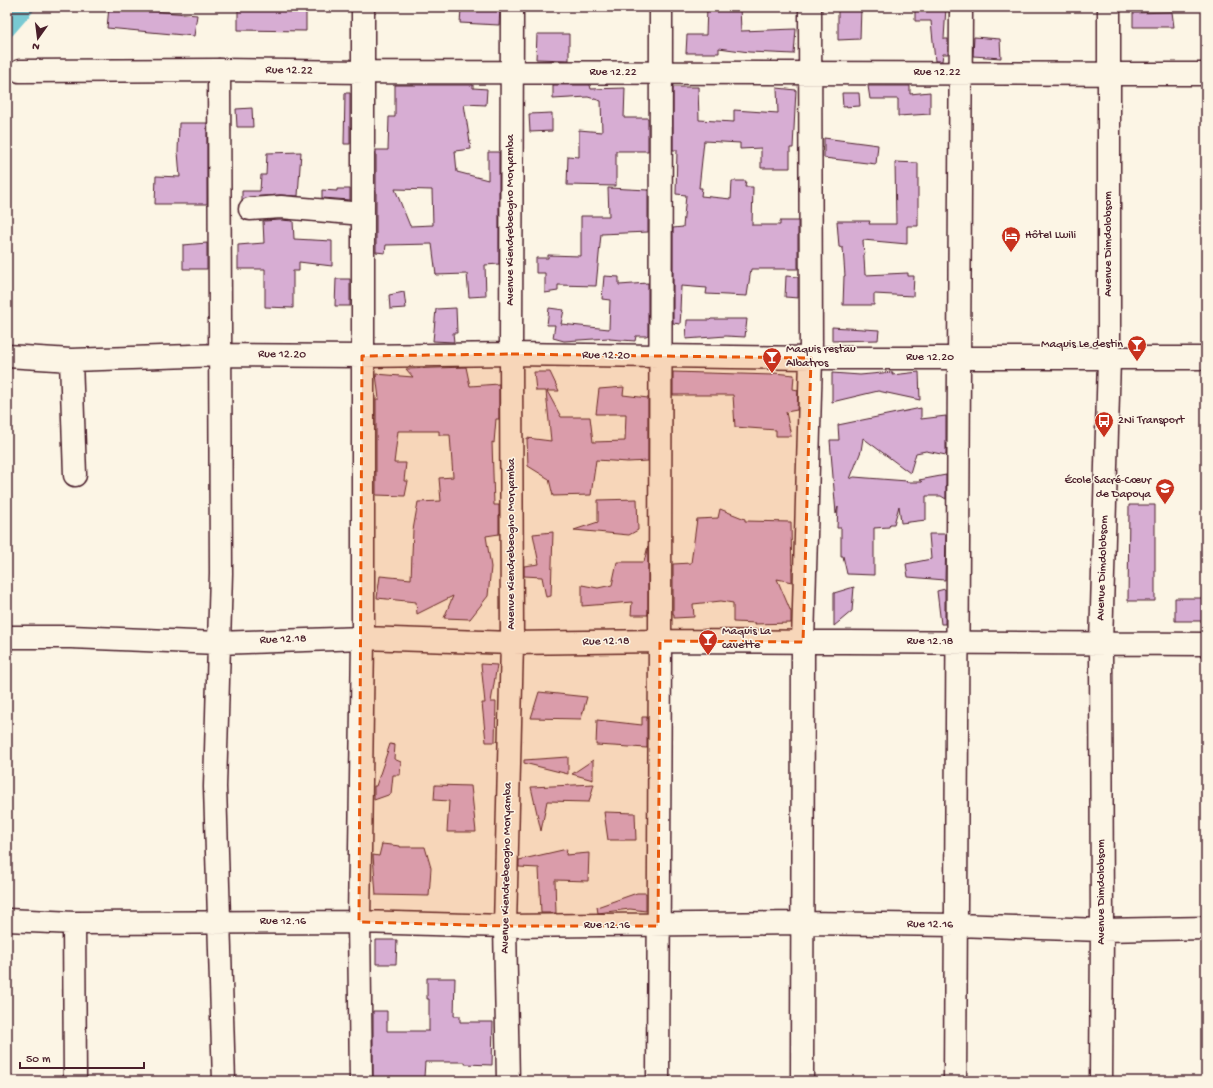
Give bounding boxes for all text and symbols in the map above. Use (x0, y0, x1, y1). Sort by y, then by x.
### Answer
north arrow (18, 18, 58, 58)
text: N (31, 39, 41, 52)
street label: Rue 12.22 (265, 64, 313, 78)
street label: Rue 12.22 (589, 66, 637, 80)
street label: Rue 12.22 (913, 66, 961, 80)
street label: Avenue Kiendrebeogho Moryamba (504, 134, 518, 306)
street label: Avenue Dimdolobsom (1102, 191, 1116, 297)
hotel icon: Hôtel Lwili (1000, 225, 1022, 253)
place label: Hôtel Lwili (1025, 229, 1077, 243)
bar icon: Maquis Le destin (1126, 334, 1148, 362)
place label: Maquis Le destin (1041, 338, 1123, 352)
place label: Maquis restau Albatros (786, 343, 856, 371)
bar icon: Maquis restau Albatros (761, 346, 783, 374)
street label: Rue 12.20 (258, 348, 306, 362)
street label: Rue 12.20 (582, 349, 630, 363)
street label: Rue 12.20 (906, 351, 954, 365)
bus stop icon: 2Ni Transport (1093, 410, 1115, 438)
place label: 2Ni Transport (1118, 414, 1185, 428)
street label: Avenue Kiendrebeogho Moryamba (505, 458, 519, 630)
place label: École Sacré-Cœur de Dapoya (1065, 474, 1153, 502)
school or university icon: École Sacré-Cœur de Dapoya (1154, 477, 1176, 505)
street label: Avenue Dimdolobsom (1094, 515, 1112, 621)
place label: Maquis La cavette (722, 625, 771, 653)
bar icon: Maquis La cavette (697, 628, 719, 656)
street label: Rue 12.18 (259, 632, 307, 648)
street label: Rue 12.18 (582, 635, 630, 649)
street label: Rue 12.18 (907, 635, 954, 649)
street label: Avenue Kiendrebeogho Moryamba (499, 782, 516, 954)
street label: Avenue Dimdolobsom (1095, 839, 1109, 945)
street label: Rue 12.16 (260, 915, 307, 929)
street label: Rue 12.16 (907, 918, 954, 932)
street label: Rue 12.16 (584, 919, 631, 933)
scale bar (20, 1044, 144, 1070)
text: 50 m (26, 1053, 51, 1067)

